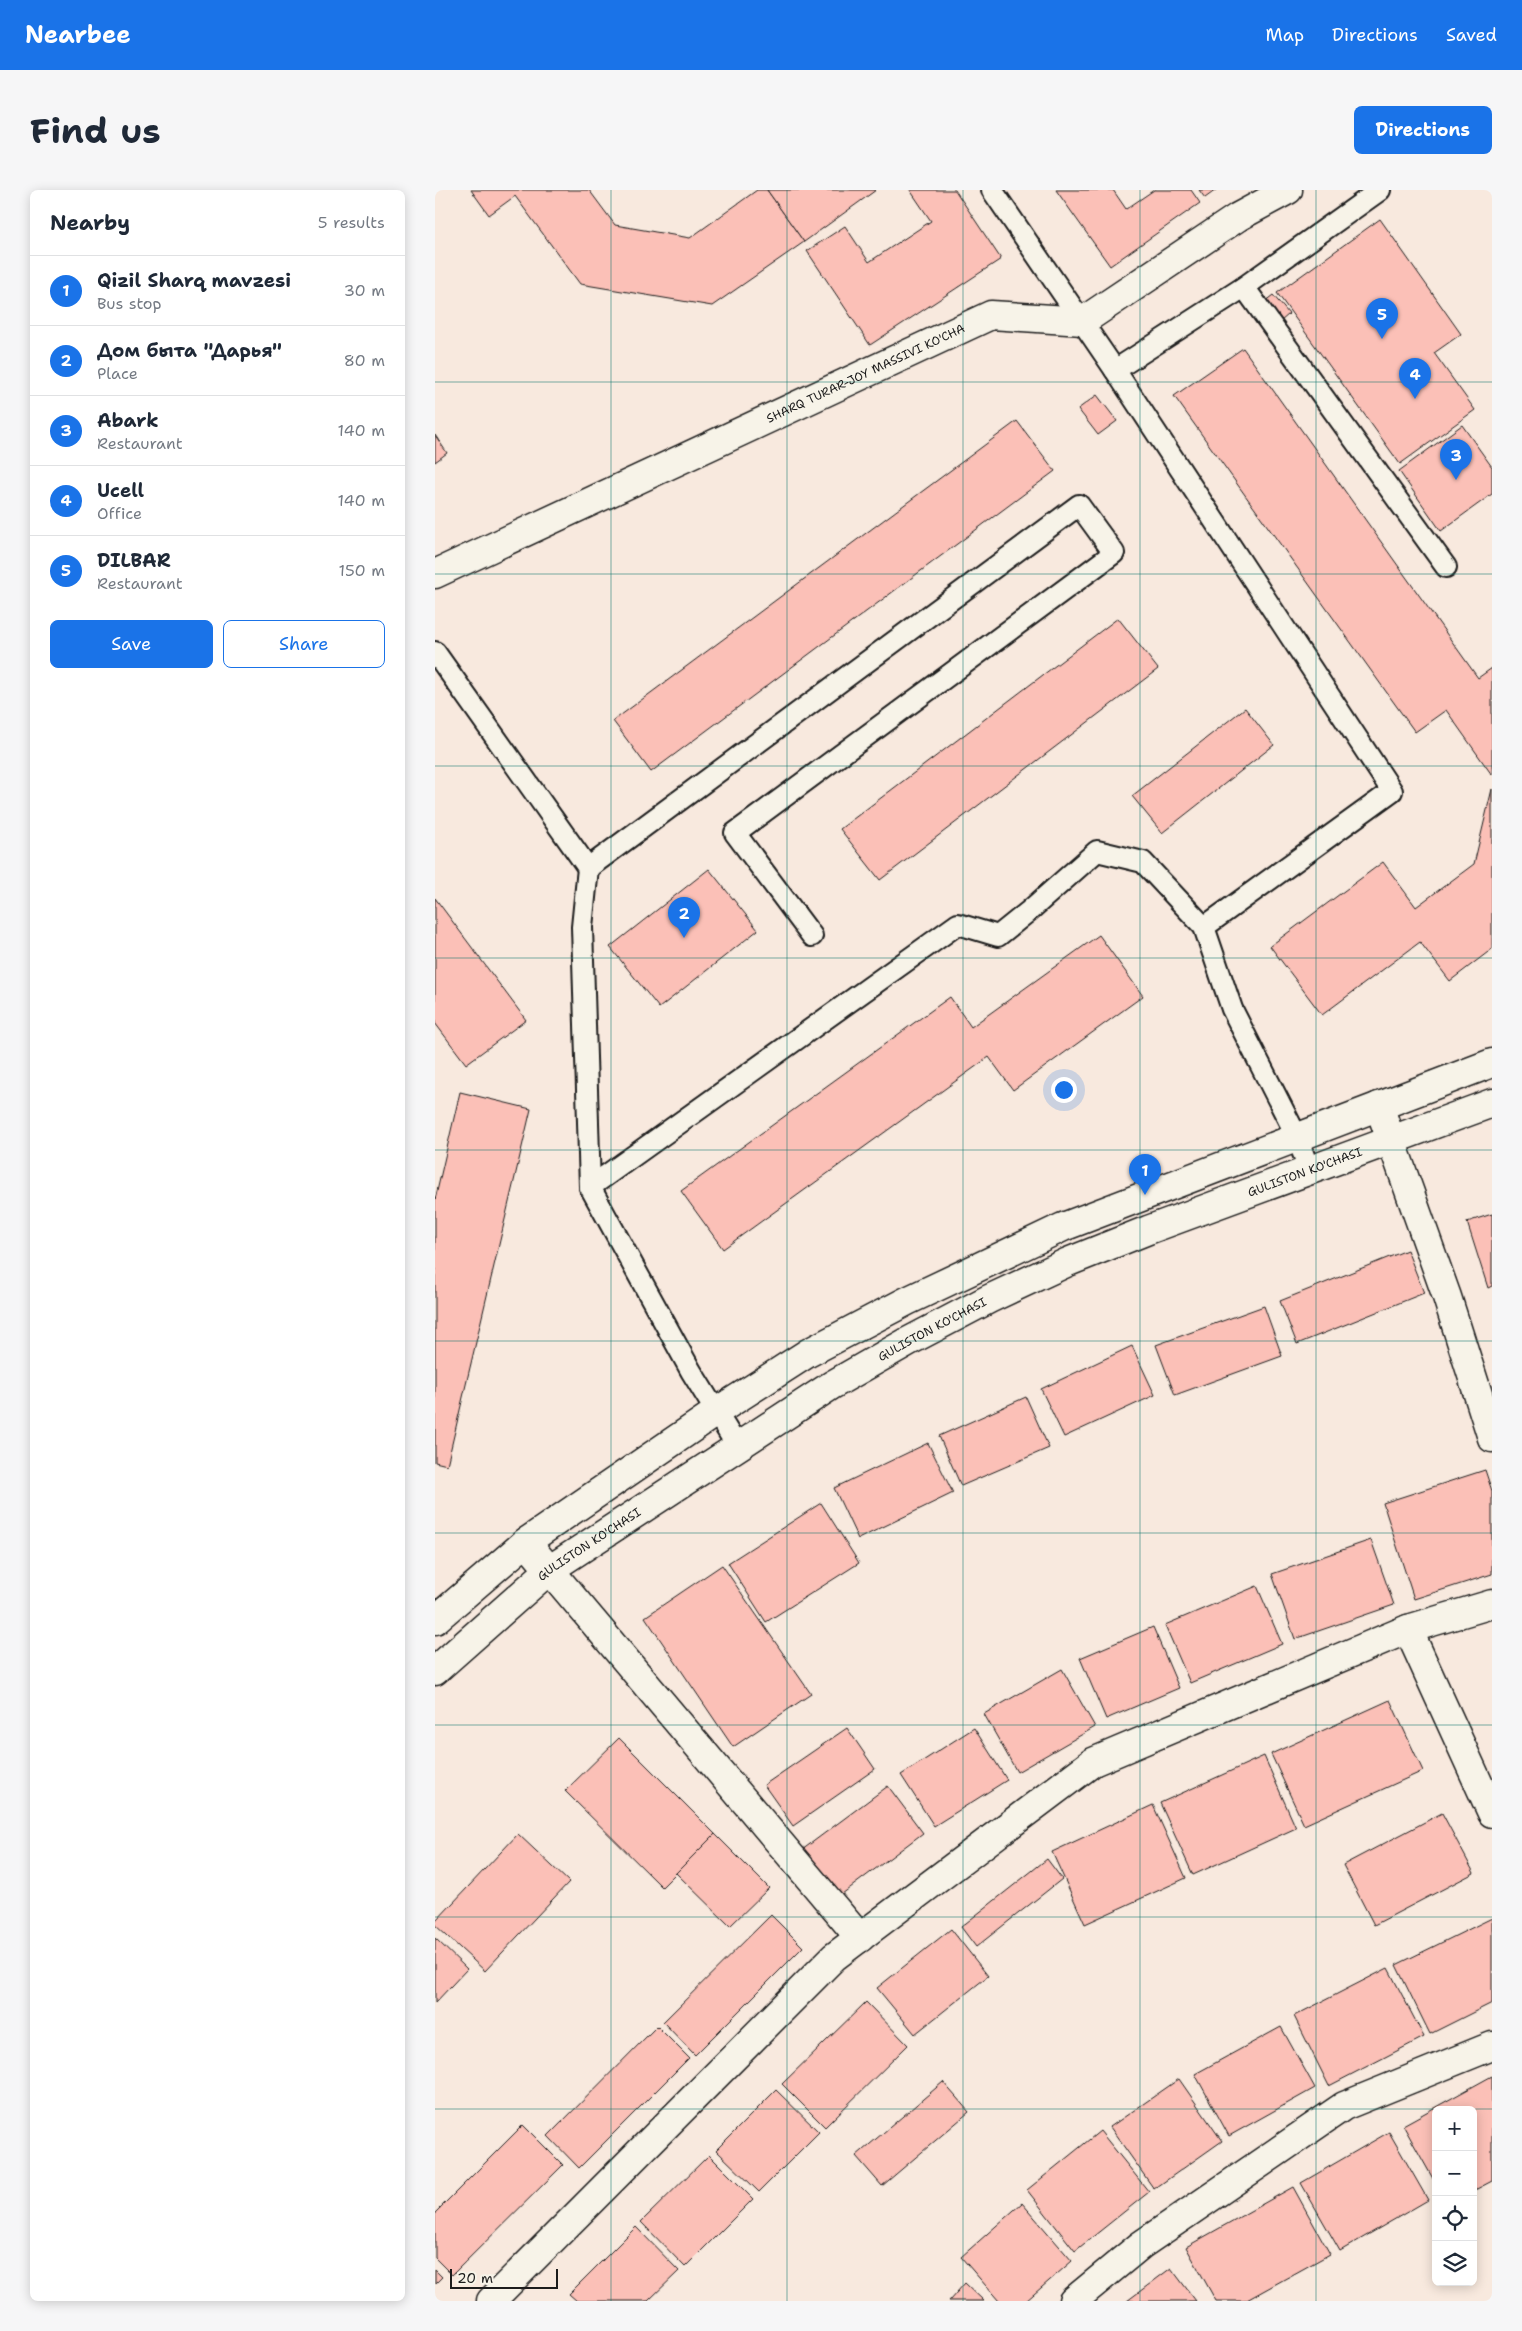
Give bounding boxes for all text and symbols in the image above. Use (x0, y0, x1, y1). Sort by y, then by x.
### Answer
text: Nearbee (25, 19, 131, 51)
text: Map (1266, 23, 1304, 47)
text: Directions (1332, 23, 1418, 47)
text: Saved (1446, 23, 1497, 47)
button: Directions (1354, 106, 1492, 154)
text: Find us (30, 107, 161, 154)
text: Nearby (50, 209, 130, 237)
text: 5 results (318, 212, 385, 233)
text: Qizil Sharq mavzesi (97, 268, 291, 293)
text: 1 (62, 280, 70, 301)
text: 30 m (344, 280, 385, 301)
text: Bus stop (97, 293, 162, 314)
pin: 5 (1366, 298, 1398, 339)
street label: SHARQ TURAR-JOY MASSIVI KO'CHA (764, 320, 968, 427)
text: Дом быта "Дарья" (97, 338, 282, 363)
text: 2 (60, 350, 72, 371)
text: 80 m (344, 350, 385, 371)
pin: 4 (1399, 358, 1431, 399)
text: Place (97, 363, 138, 384)
text: Abark (97, 408, 159, 433)
text: 3 (60, 420, 72, 441)
text: 140 m (338, 420, 385, 441)
text: Restaurant (97, 433, 183, 454)
pin: 3 (1440, 439, 1472, 480)
text: Ucell (97, 478, 144, 503)
text: 4 (60, 490, 72, 511)
text: 140 m (338, 490, 385, 511)
text: Office (97, 503, 142, 524)
text: DILBAR (97, 548, 171, 573)
text: 5 (61, 560, 71, 581)
text: 150 m (338, 560, 385, 581)
text: Restaurant (97, 573, 183, 594)
button: Save (50, 620, 213, 668)
button: Share (223, 620, 385, 668)
pin: 2 (668, 897, 700, 938)
your location (1051, 1077, 1077, 1103)
street label: GULISTON KO'CHASI (1245, 1144, 1365, 1201)
pin: 1 (1129, 1154, 1161, 1195)
street label: GULISTON KO'CHASI (875, 1294, 989, 1365)
street label: GULISTON KO'CHASI (534, 1504, 644, 1584)
map controls (1432, 2106, 1477, 2286)
button: + (1432, 2106, 1477, 2151)
button: − (1432, 2151, 1477, 2196)
button: locate (1432, 2196, 1477, 2241)
button: layers (1432, 2241, 1477, 2286)
scale bar (450, 2266, 557, 2289)
text: 20 m (457, 2269, 493, 2287)

